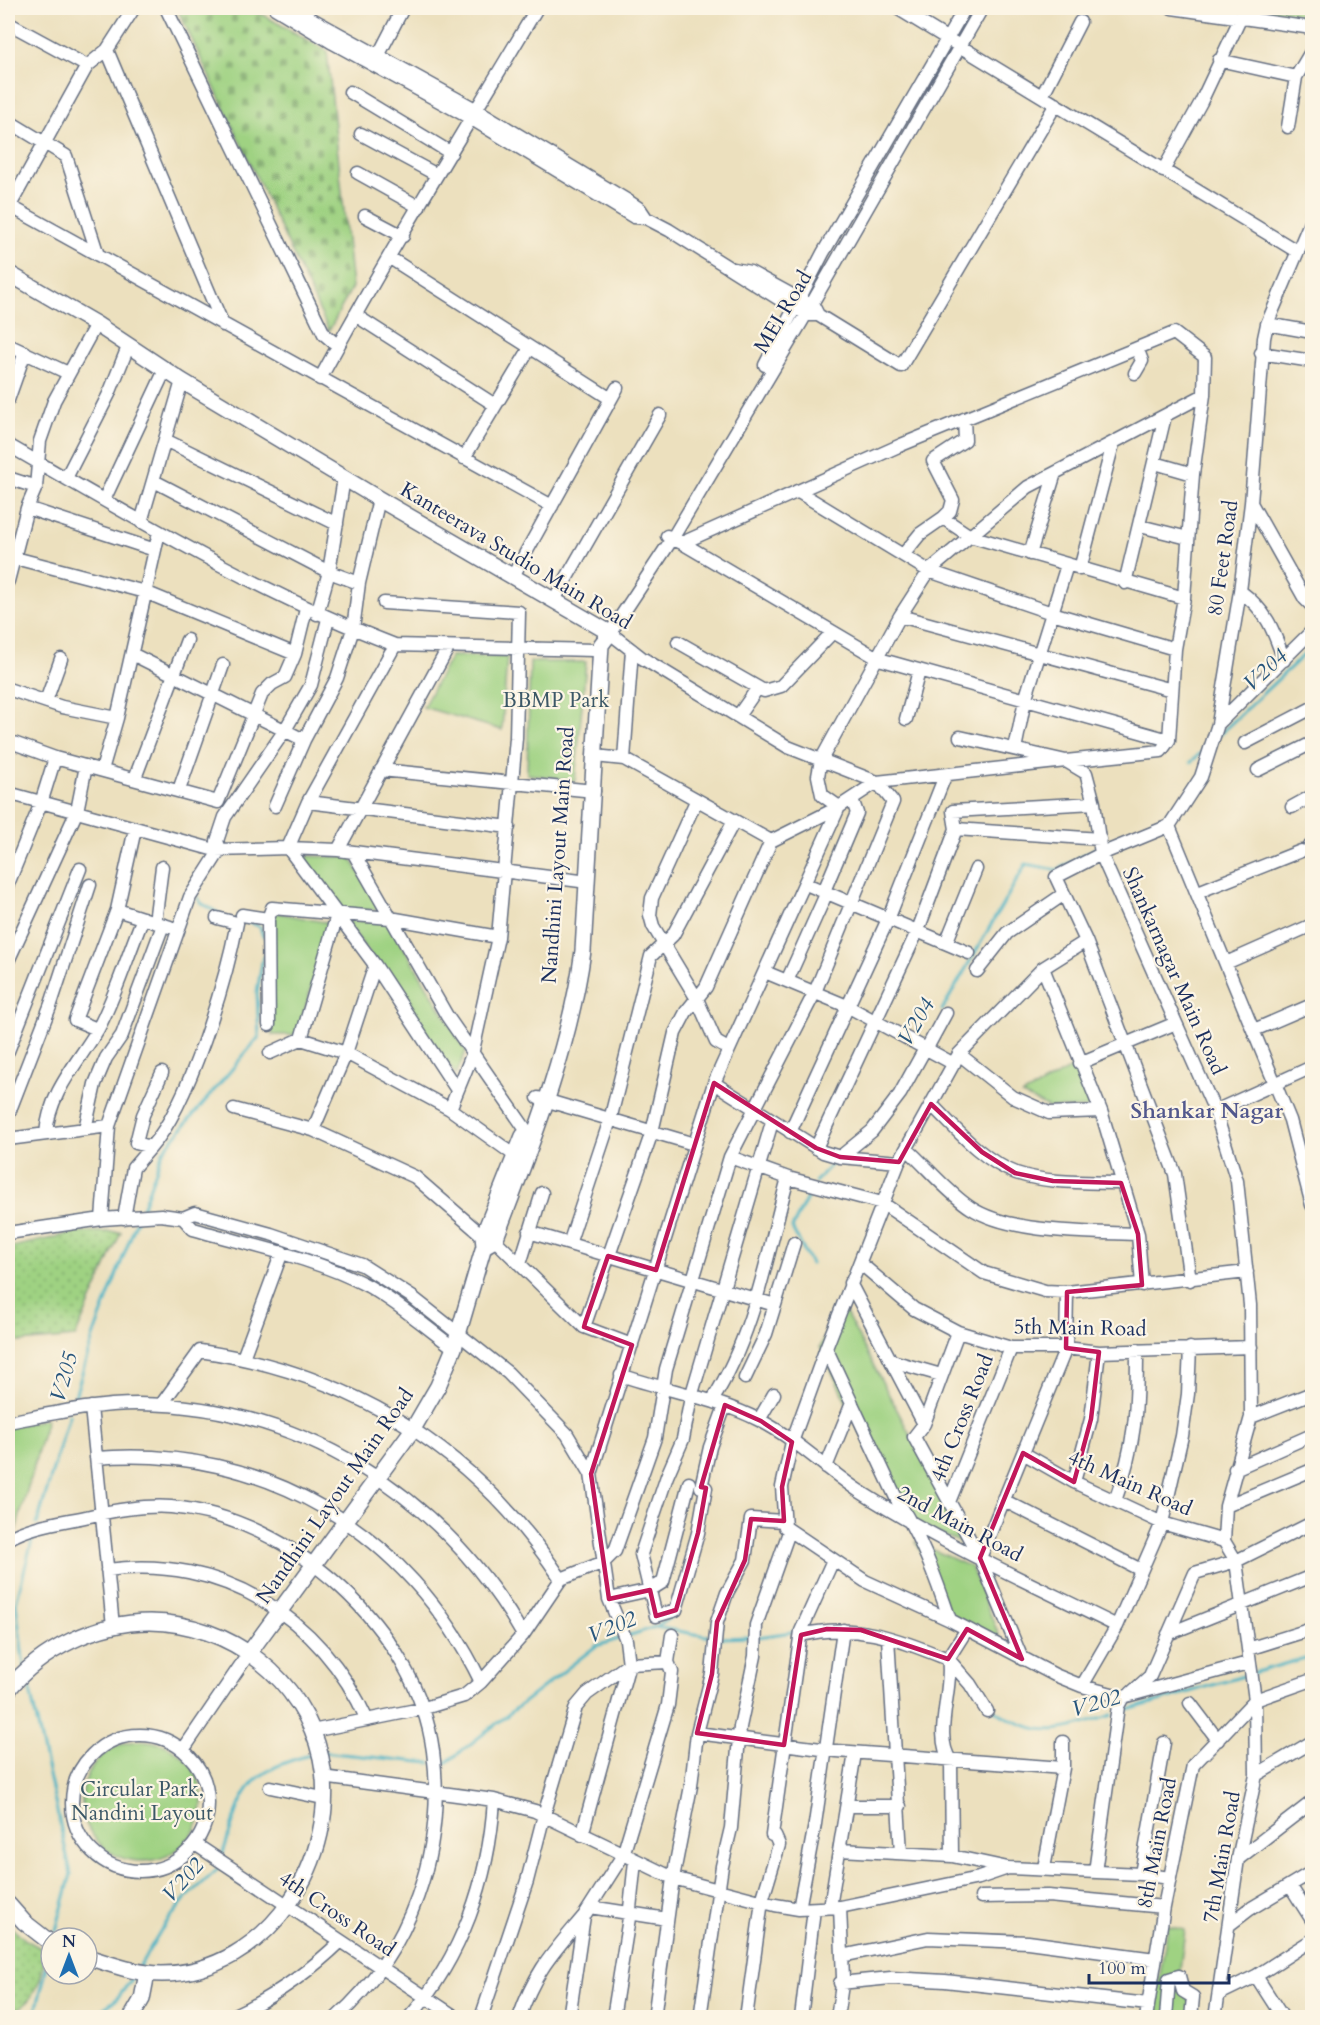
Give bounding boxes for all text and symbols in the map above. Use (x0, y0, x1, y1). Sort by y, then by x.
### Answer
street label: MEI Road (747, 265, 819, 359)
street label: Kanteerava Studio Main Road (395, 475, 637, 637)
street label: 80 Feet Road (1201, 498, 1245, 618)
water label: V204 (1236, 641, 1294, 698)
park label: BBMP Park (503, 686, 610, 715)
street label: Nandhini Layout Main Road (535, 726, 581, 984)
street label: Shankarnagar Main Road (1115, 862, 1233, 1080)
water label: V204 (890, 992, 942, 1051)
district label: Shankar Nagar (1131, 1096, 1284, 1126)
street label: 5th Main Road (1013, 1312, 1147, 1344)
water label: V205 (43, 1348, 86, 1405)
street label: 4th Cross Road (923, 1350, 1001, 1486)
street label: Nandhini Layout Main Road (249, 1382, 421, 1610)
street label: 4th Main Road (1063, 1443, 1197, 1523)
street label: 2nd Main Road (892, 1479, 1028, 1569)
water label: V202 (583, 1603, 642, 1650)
water label: V202 (1068, 1681, 1125, 1724)
park label: Circular Park, Nandini Layout (71, 1775, 213, 1828)
street label: 8th Main Road (1130, 1775, 1184, 1911)
street label: 7th Main Road (1196, 1789, 1248, 1925)
water label: V202 (155, 1851, 211, 1909)
street label: 4th Cross Road (273, 1864, 401, 1964)
north arrow (39, 1926, 99, 1986)
text: N (62, 1931, 76, 1953)
scale bar (1089, 1947, 1228, 1985)
text: 100 m (1098, 1956, 1146, 1981)

